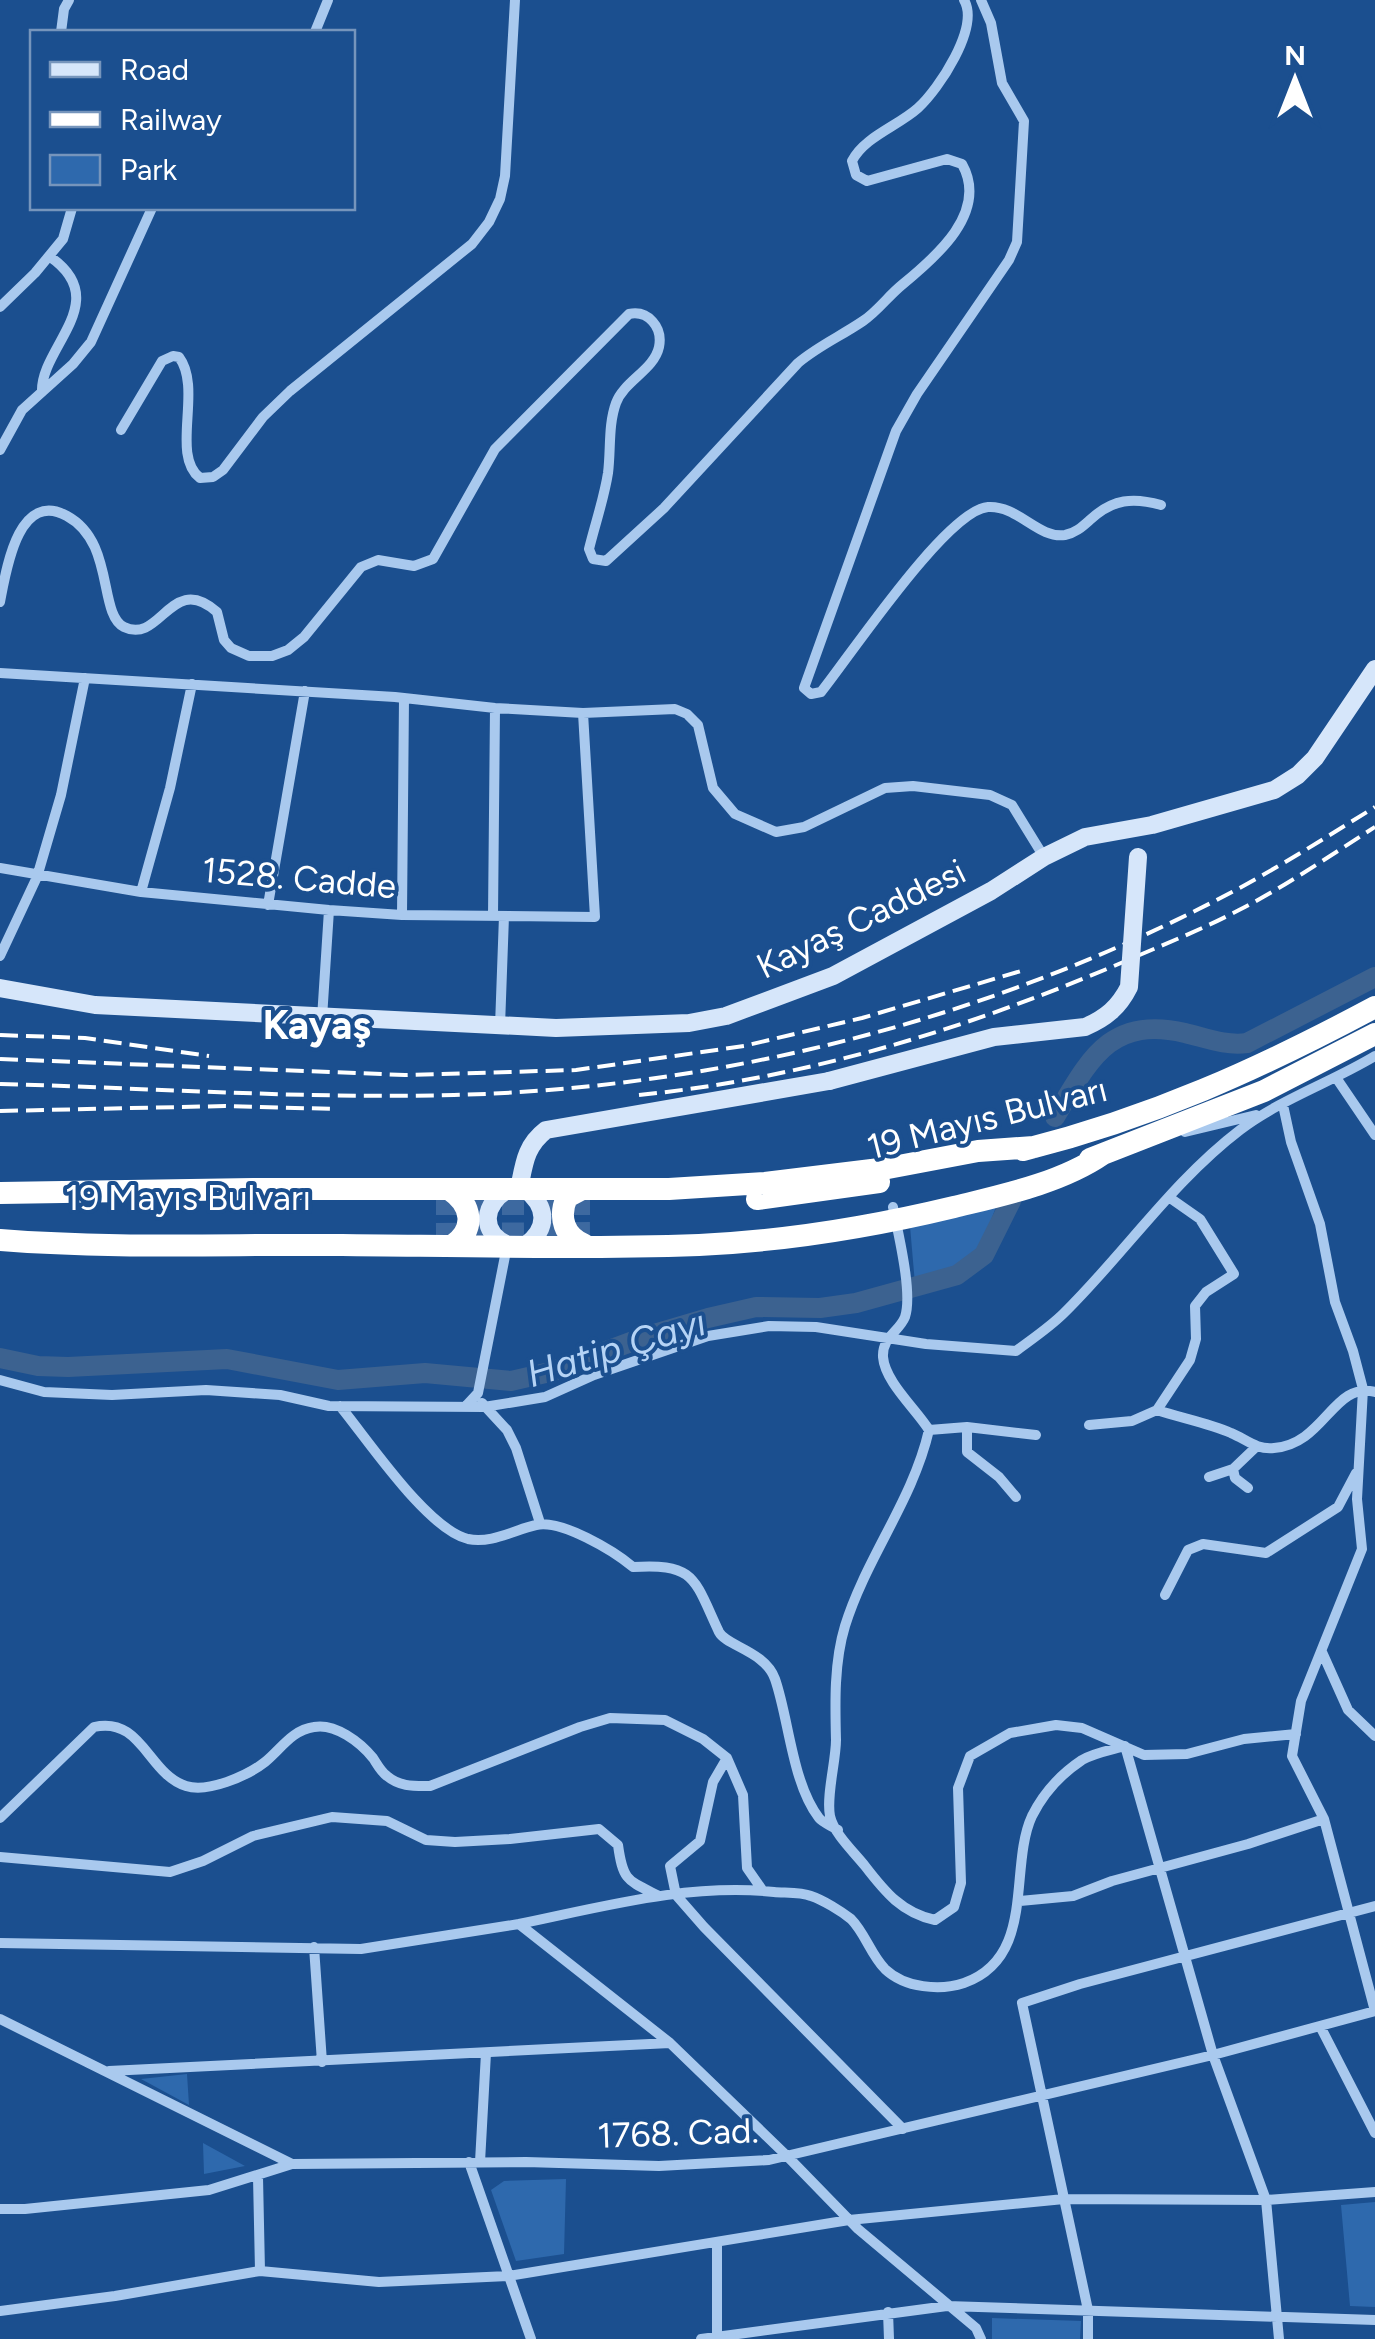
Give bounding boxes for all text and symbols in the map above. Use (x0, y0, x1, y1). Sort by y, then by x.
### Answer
legend (30, 30, 355, 210)
north arrow (1245, 30, 1345, 130)
text: N (1284, 38, 1306, 72)
text: Road (120, 51, 189, 88)
text: Railway (120, 101, 222, 138)
text: Park (120, 151, 178, 188)
street label: 1528. Cadde (200, 849, 398, 907)
street label: Kayaş Caddesi (750, 850, 972, 988)
district label: Kayaş (262, 1001, 372, 1049)
street label: 19 Mayıs Bulvarı (863, 1068, 1111, 1168)
street label: 19 Mayıs Bulvarı (65, 1177, 311, 1219)
water label: Hatip Çayı (521, 1299, 711, 1397)
street label: 1768. Cad. (597, 2109, 759, 2157)

